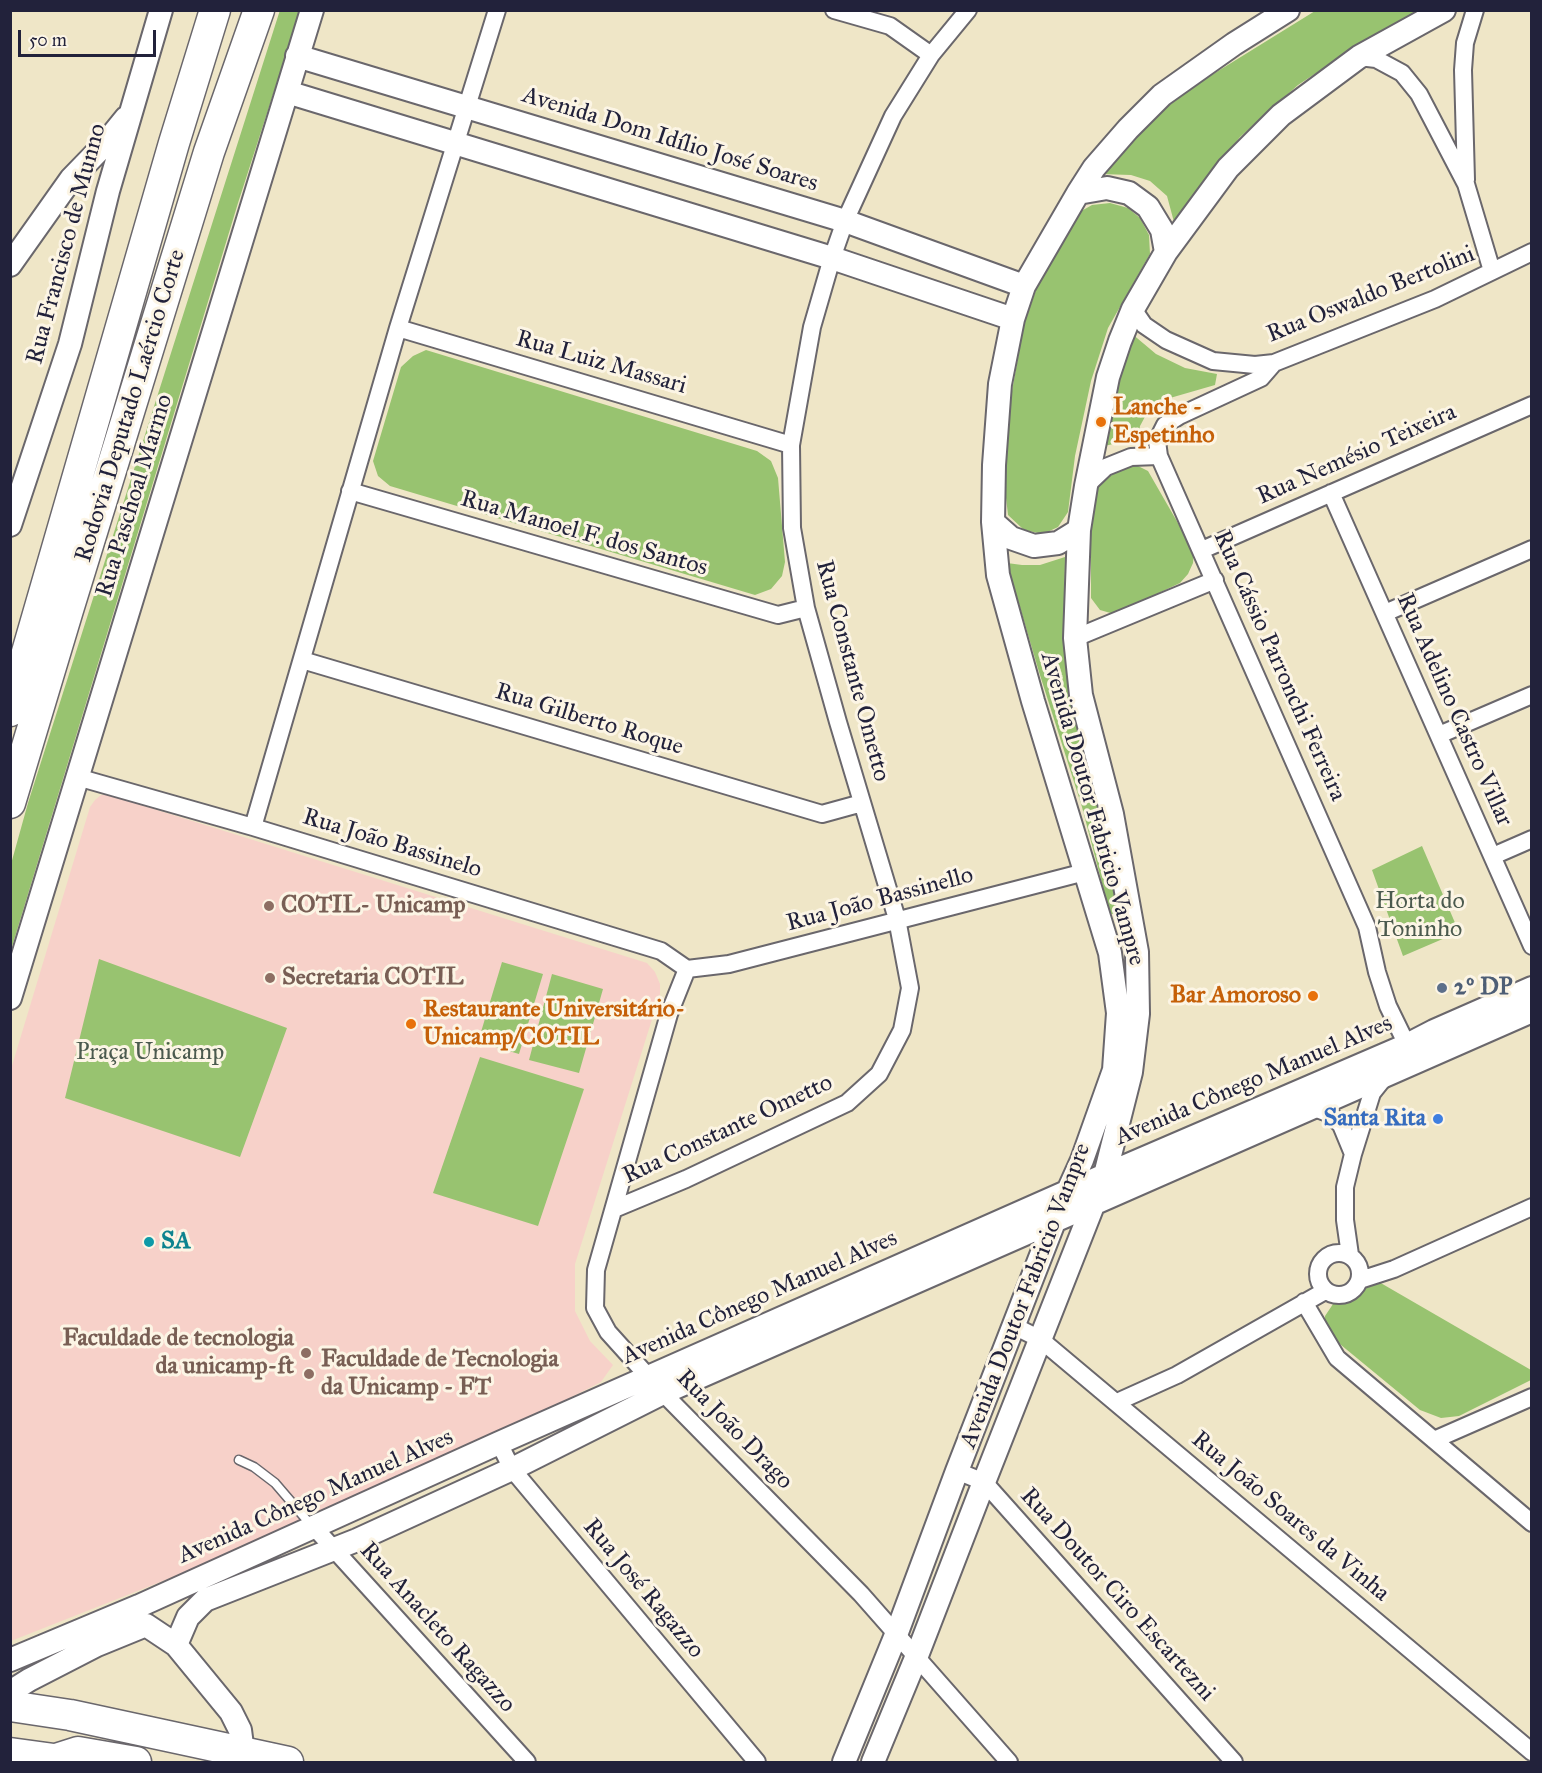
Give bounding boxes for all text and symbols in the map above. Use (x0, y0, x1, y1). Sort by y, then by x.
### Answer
scale bar (21, 18, 159, 56)
text: 50 m (29, 29, 67, 51)
street label: Avenida Dom Idílio José Soares (519, 81, 821, 199)
street label: Rua Francisco de Munno (21, 121, 113, 367)
street label: Rua Oswaldo Bertolini (1263, 240, 1479, 350)
street label: Rodovia Deputado Laércio Corte (70, 246, 192, 566)
street label: Rua Luiz Massari (512, 325, 690, 401)
street label: Rua Paschoal Marmo (90, 391, 180, 601)
place label: Lanche - Espetinho (1113, 394, 1215, 450)
street label: Rua Nemésio Teixeira (1253, 398, 1461, 512)
marker: Lanche - Espetinho (1094, 415, 1108, 429)
street label: Rua Manoel F. dos Santos (457, 485, 711, 583)
street label: Rua Cássio Parronchi Ferreira (1206, 526, 1352, 806)
street label: Rua Constante Ometto (809, 557, 895, 785)
street label: Rua Adelino Castro Villar (1390, 589, 1518, 831)
street label: Avenida Doutor Fabricio Vampre (1033, 649, 1151, 969)
street label: Rua Gilberto Roque (491, 678, 687, 762)
street label: Rua João Bassinelo (299, 803, 485, 885)
street label: Rua João Bassinello (784, 861, 976, 939)
park label: Horta do Toninho (1375, 888, 1465, 944)
place label: COTIL- Unicamp (281, 892, 465, 920)
marker: COTIL- Unicamp (262, 899, 276, 913)
place label: Secretaria COTIL (282, 964, 463, 992)
marker: Secretaria COTIL (263, 971, 277, 985)
place label: 2º DP (1454, 974, 1512, 1002)
marker: 2º DP (1435, 981, 1449, 995)
place label: Bar Amoroso (1170, 982, 1301, 1010)
marker: Bar Amoroso (1306, 989, 1320, 1003)
place label: Restaurante Universitário- Unicamp/COTIL (423, 996, 685, 1052)
street label: Avenida Cônego Manuel Alves (1111, 1010, 1397, 1152)
marker: Restaurante Universitário- Unicamp/COTIL (404, 1017, 418, 1031)
park label: Praça Unicamp (76, 1039, 224, 1067)
street label: Rua Constante Ometto (619, 1069, 837, 1191)
place label: Santa Rita (1323, 1105, 1426, 1133)
marker: Santa Rita (1431, 1112, 1445, 1126)
street label: Avenida Doutor Fabricio Vampre (954, 1139, 1098, 1453)
street label: Avenida Cônego Manuel Alves (618, 1224, 902, 1372)
place label: SA (161, 1228, 191, 1256)
marker: SA (142, 1235, 156, 1249)
place label: Faculdade de tecnologia da unicamp-ft (62, 1325, 294, 1381)
marker: Faculdade de tecnologia da unicamp-ft (299, 1346, 313, 1360)
place label: Faculdade de Tecnologia da Unicamp - FT (321, 1346, 559, 1402)
street label: Rua João Drago (670, 1364, 798, 1496)
marker: Faculdade de Tecnologia da Unicamp - FT (302, 1367, 316, 1381)
street label: Avenida Cônego Manuel Alves (174, 1423, 458, 1571)
street label: Rua João Soares da Vinha (1185, 1426, 1395, 1608)
street label: Rua Doutor Ciro Escartezni (1014, 1482, 1220, 1708)
street label: Rua José Ragazzo (576, 1513, 710, 1665)
street label: Rua Anacleto Ragazzo (353, 1537, 521, 1719)

